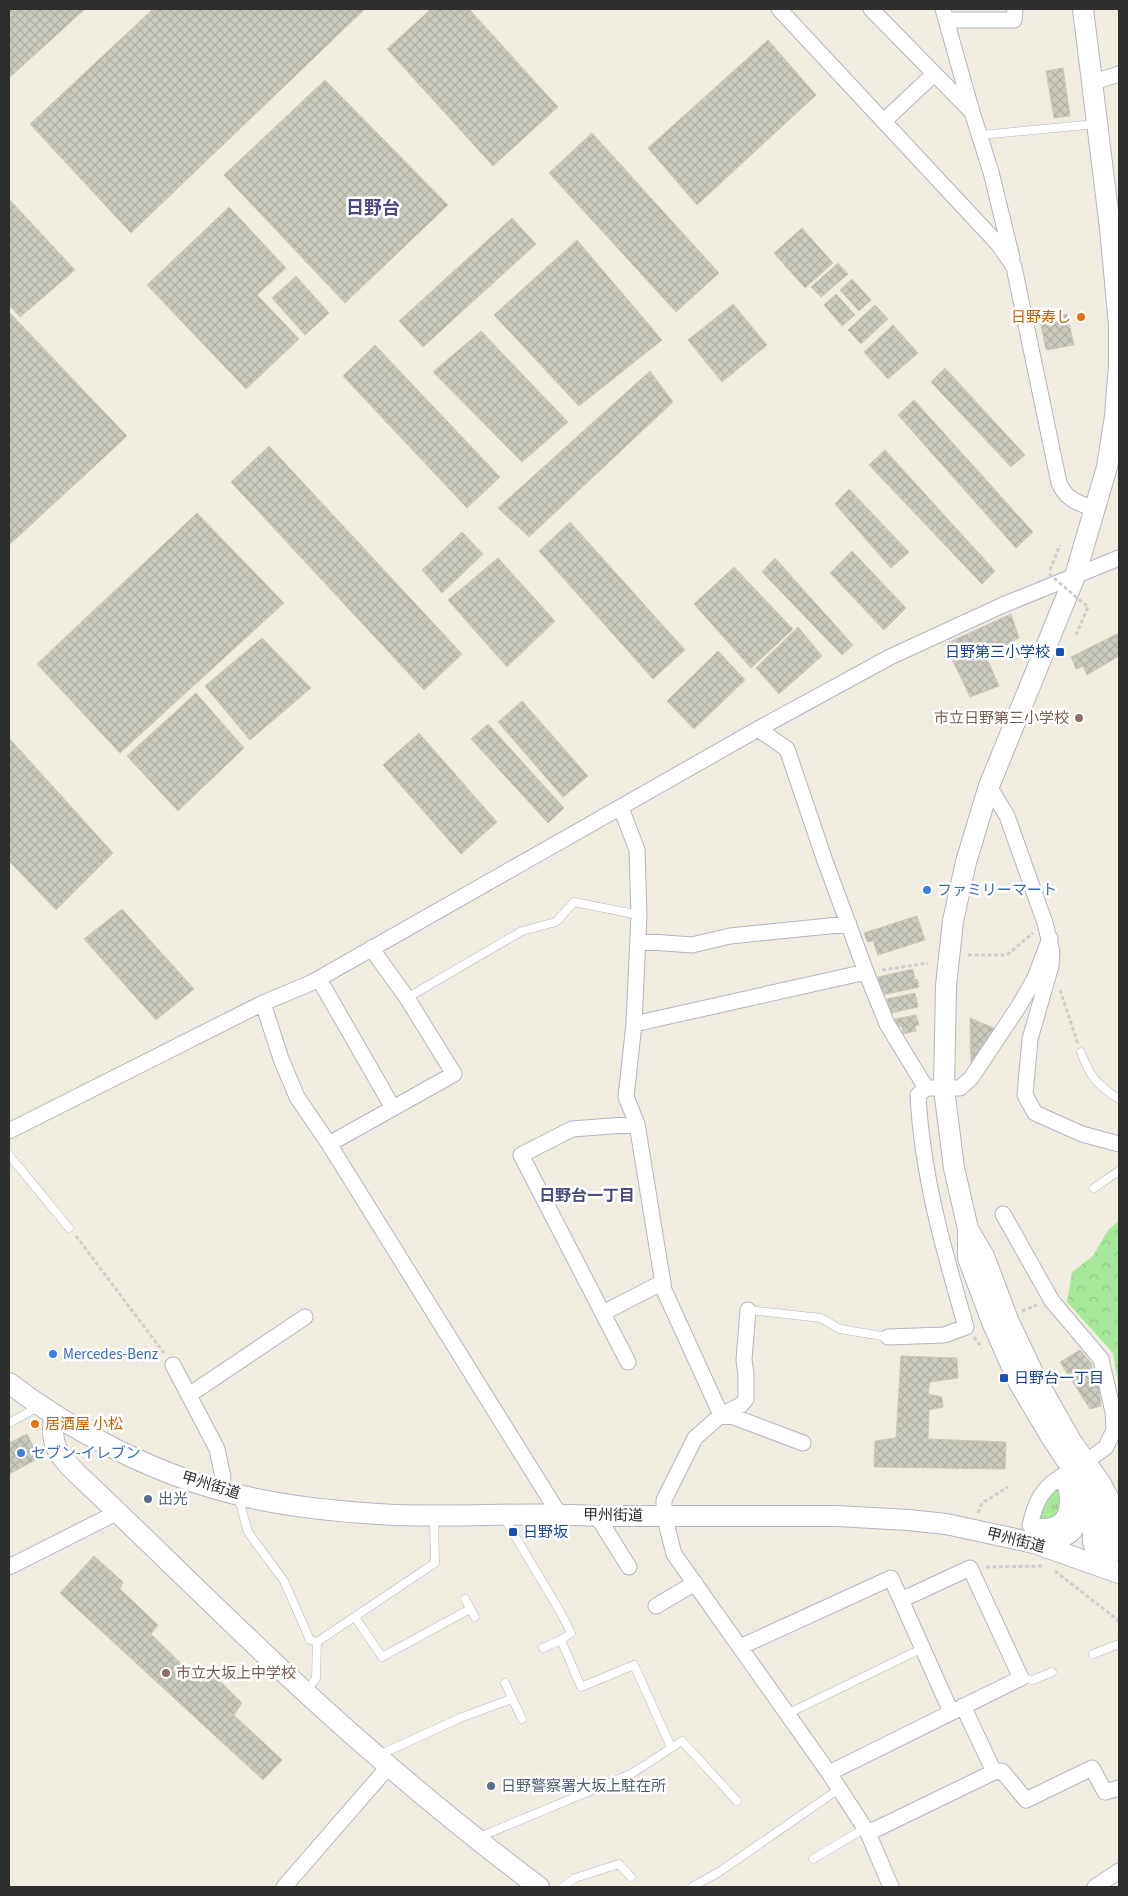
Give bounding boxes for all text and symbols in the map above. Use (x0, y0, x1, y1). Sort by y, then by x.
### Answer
district label: 日野台 (346, 196, 400, 221)
place label: 日野寿し (1011, 307, 1071, 328)
marker: 日野寿し (1075, 311, 1087, 323)
place label: 日野第三小学校 (945, 642, 1050, 663)
marker: 日野第三小学校 (1054, 646, 1066, 658)
place label: 市立日野第三小学校 (934, 708, 1069, 729)
marker: 市立日野第三小学校 (1073, 712, 1085, 724)
place label: ファミリーマート (937, 880, 1057, 901)
marker: ファミリーマート (921, 884, 933, 896)
district label: 日野台一丁目 (539, 1185, 635, 1207)
place label: Mercedes-Benz (63, 1344, 158, 1365)
marker: Mercedes-Benz (47, 1348, 59, 1360)
place label: 日野台一丁目 (1014, 1368, 1104, 1389)
marker: 日野台一丁目 (998, 1372, 1010, 1384)
place label: 居酒屋 小松 (45, 1414, 123, 1435)
marker: 居酒屋 小松 (29, 1418, 41, 1430)
place label: セブン-イレブン (31, 1443, 141, 1464)
marker: セブン-イレブン (15, 1447, 27, 1459)
street label: 甲州街道 (179, 1467, 243, 1504)
place label: 出光 (158, 1489, 188, 1510)
marker: 出光 (142, 1493, 154, 1505)
street label: 甲州街道 (583, 1504, 643, 1527)
place label: 日野坂 (523, 1522, 568, 1543)
street label: 甲州街道 (984, 1523, 1048, 1558)
marker: 日野坂 (507, 1526, 519, 1538)
place label: 市立大坂上中学校 (176, 1663, 296, 1684)
marker: 市立大坂上中学校 (160, 1667, 172, 1679)
place label: 日野警察署大坂上駐在所 (501, 1776, 666, 1797)
marker: 日野警察署大坂上駐在所 (485, 1780, 497, 1792)

